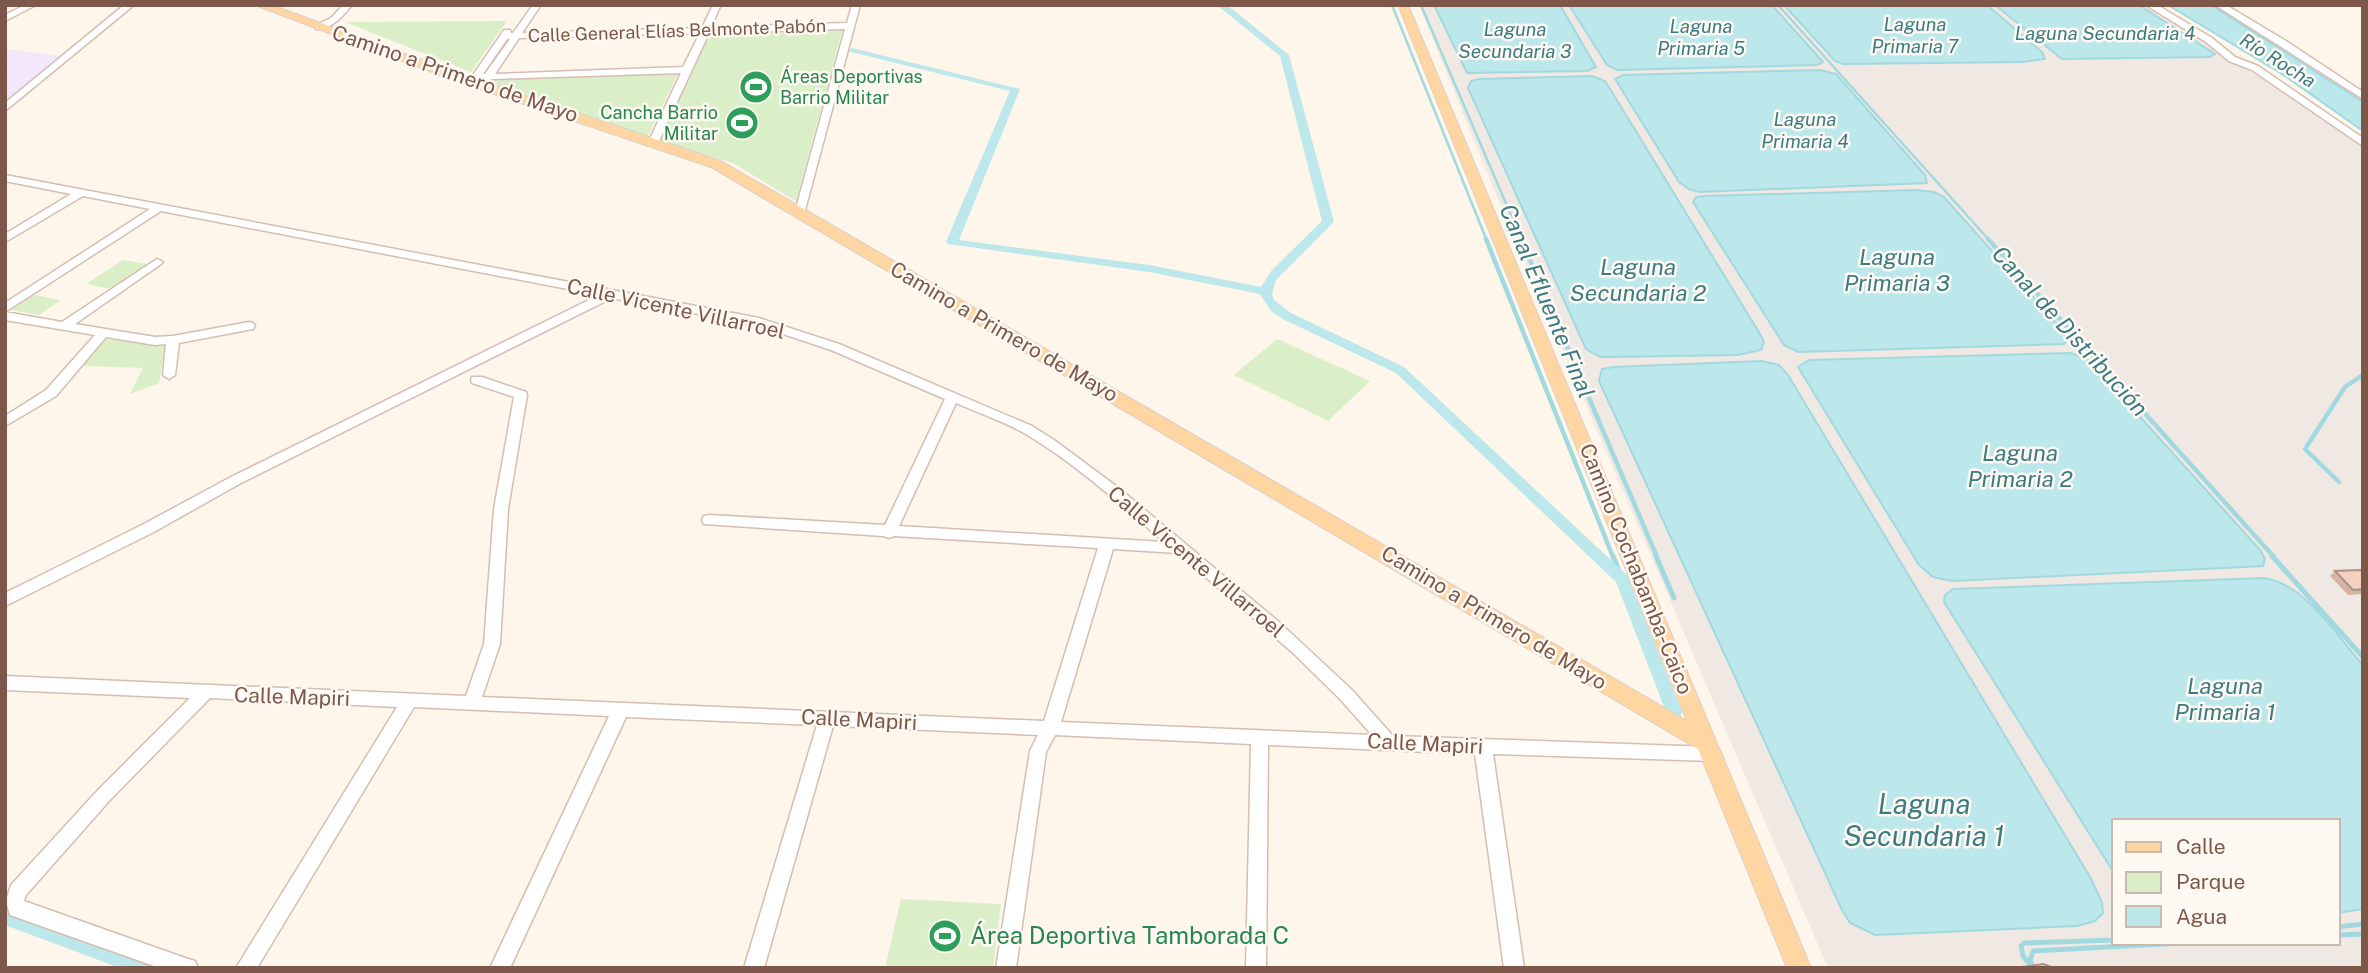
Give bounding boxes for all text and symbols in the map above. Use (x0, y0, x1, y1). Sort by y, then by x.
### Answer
water label: Laguna Primaria 7 (1872, 13, 1960, 57)
street label: Calle General Elías Belmonte Pabón (527, 15, 826, 46)
water label: Laguna Primaria 5 (1657, 15, 1745, 59)
water label: Laguna Secundaria 3 (1458, 18, 1572, 62)
street label: Camino a Primero de Mayo (329, 20, 582, 127)
water label: Laguna Secundaria 4 (2015, 22, 2195, 44)
water label: Río Rocha (2236, 28, 2320, 92)
place label: Áreas Deportivas Barrio Militar (780, 65, 923, 108)
sports icon: Áreas Deportivas Barrio Militar (737, 68, 775, 106)
place label: Cancha Barrio Militar (600, 102, 718, 144)
sports icon: Cancha Barrio Militar (723, 104, 761, 142)
water label: Laguna Primaria 4 (1761, 108, 1849, 152)
water label: Canal Efluente Final (1494, 200, 1601, 402)
water label: Canal de Distribución (1987, 240, 2154, 421)
water label: Laguna Primaria 3 (1844, 243, 1950, 296)
water label: Laguna Secundaria 2 (1570, 253, 1707, 306)
street label: Camino a Primero de Mayo (886, 256, 1123, 407)
street label: Calle Vicente Villarroel (565, 273, 787, 344)
water label: Laguna Primaria 2 (1967, 439, 2073, 492)
street label: Camino Cochabamba-Caico (1575, 440, 1698, 698)
street label: Calle Vicente Villarroel (1103, 481, 1290, 643)
street label: Camino a Primero de Mayo (1377, 540, 1612, 695)
water label: Laguna Primaria 1 (2174, 672, 2276, 725)
street label: Calle Mapiri (234, 682, 350, 711)
street label: Calle Mapiri (800, 704, 918, 735)
street label: Calle Mapiri (1366, 728, 1484, 759)
water label: Laguna Secundaria 1 (1843, 787, 2005, 852)
legend (2112, 819, 2340, 945)
text: Calle (2176, 834, 2226, 859)
text: Parque (2176, 869, 2245, 894)
text: Agua (2176, 904, 2227, 929)
sports icon: Área Deportiva Tamborada C (926, 917, 964, 955)
place label: Área Deportiva Tamborada C (970, 921, 1289, 949)

